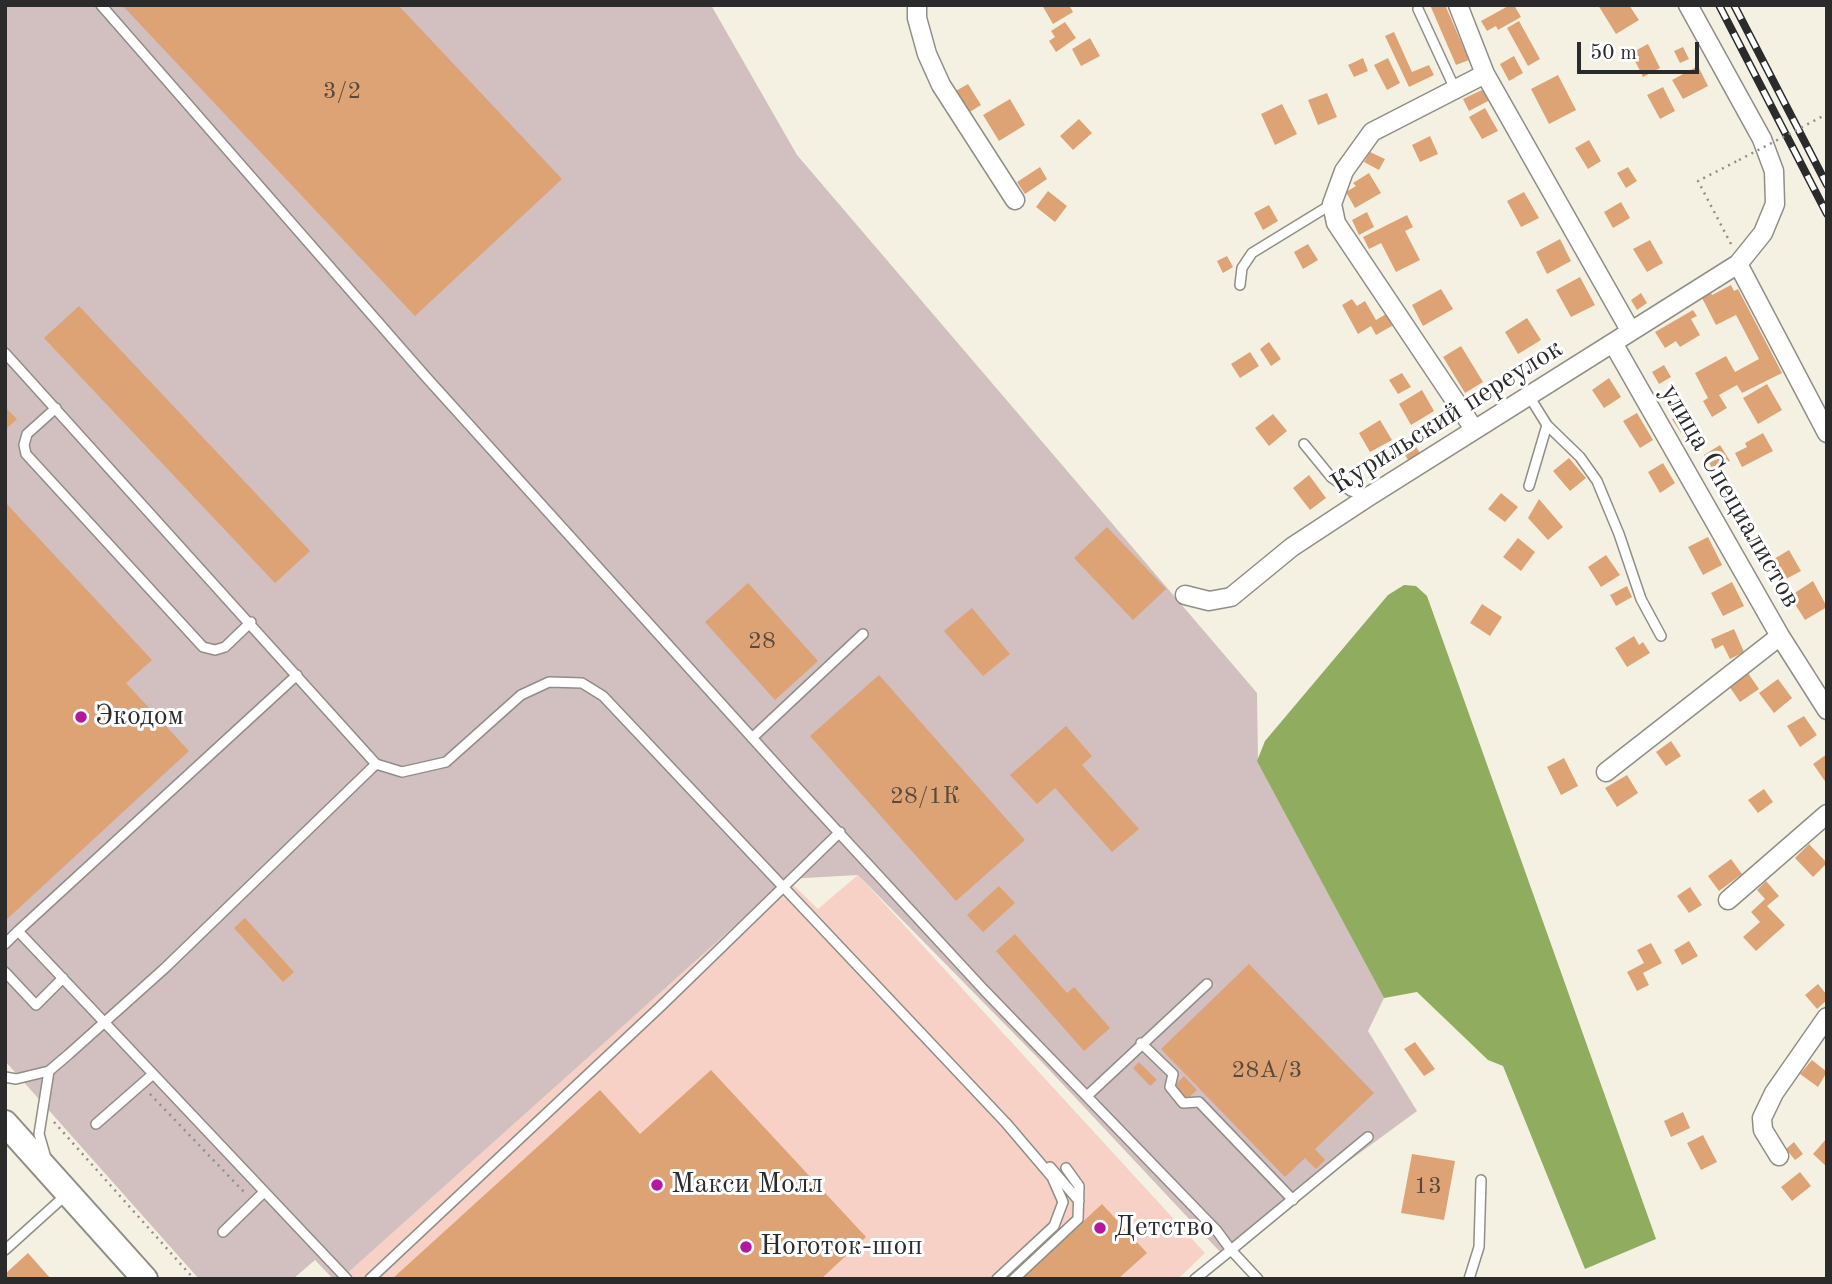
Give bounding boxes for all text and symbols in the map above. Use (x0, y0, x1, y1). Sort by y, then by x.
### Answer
scale bar (1580, 28, 1702, 72)
text: 50 m (1590, 43, 1637, 64)
house number: 3/2 (323, 78, 361, 106)
street label: Курильский переулок (1325, 332, 1569, 502)
street label: улица Специалистов (1652, 378, 1808, 614)
house number: 28 (748, 628, 776, 656)
place label: Экодом (95, 700, 184, 734)
marker: Экодом (73, 709, 89, 725)
house number: 28/1К (890, 783, 960, 811)
house number: 28А/3 (1232, 1057, 1302, 1085)
place label: Макси Молл (671, 1168, 823, 1202)
house number: 13 (1414, 1173, 1442, 1201)
marker: Макси Молл (649, 1177, 665, 1193)
place label: Детство (1114, 1211, 1214, 1245)
marker: Детство (1092, 1220, 1108, 1236)
place label: Ноготок-шоп (760, 1230, 923, 1264)
marker: Ноготок-шоп (738, 1239, 754, 1255)

